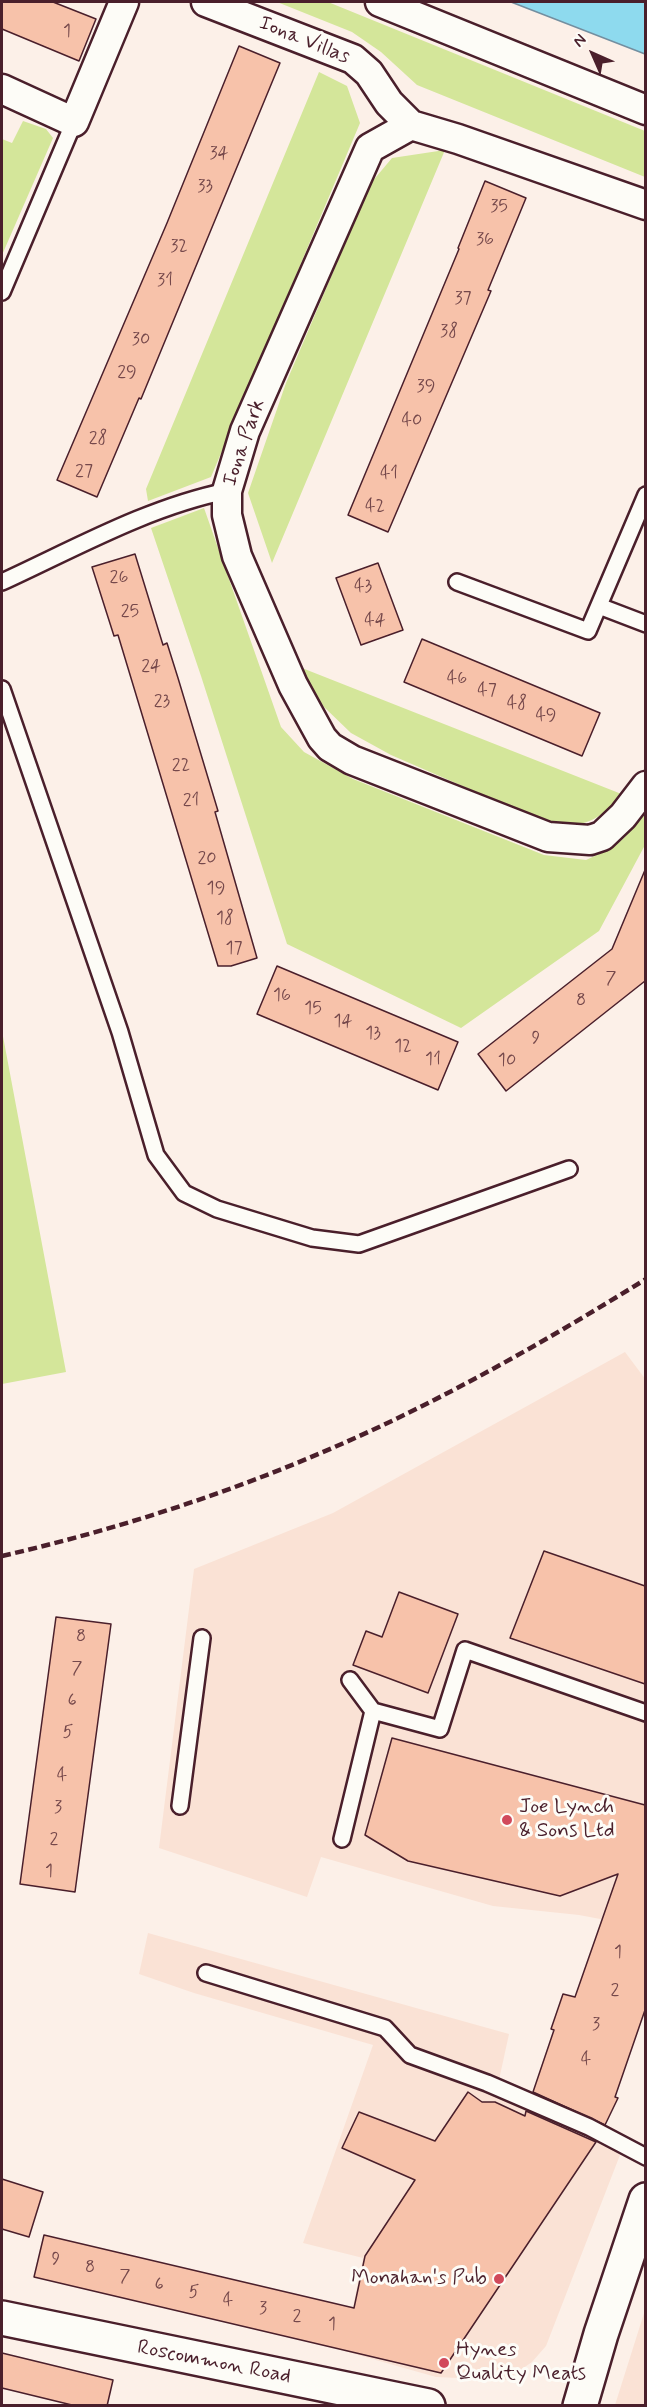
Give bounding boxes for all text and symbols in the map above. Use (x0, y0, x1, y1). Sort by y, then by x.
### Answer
street label: Iona Villas (255, 11, 353, 71)
house number: 1 (63, 21, 71, 43)
north arrow (563, 24, 623, 84)
text: N (569, 30, 591, 52)
house number: 34 (209, 143, 229, 165)
house number: 33 (197, 176, 213, 198)
house number: 35 (490, 196, 508, 218)
house number: 36 (476, 229, 494, 251)
house number: 32 (170, 236, 188, 258)
house number: 31 (157, 270, 173, 292)
house number: 37 (454, 288, 472, 310)
house number: 38 (440, 321, 458, 343)
house number: 30 (132, 329, 150, 351)
house number: 29 (117, 362, 137, 384)
house number: 39 (417, 376, 435, 398)
street label: Iona Park (218, 396, 272, 490)
house number: 40 (402, 410, 422, 432)
house number: 28 (89, 428, 107, 450)
house number: 27 (75, 461, 93, 483)
house number: 41 (380, 463, 398, 485)
house number: 42 (365, 496, 385, 518)
house number: 26 (110, 567, 128, 589)
house number: 43 (354, 576, 372, 598)
house number: 25 (121, 601, 139, 623)
house number: 44 (364, 610, 386, 632)
house number: 24 (141, 656, 161, 678)
house number: 46 (447, 668, 467, 690)
house number: 47 (477, 680, 497, 702)
house number: 23 (154, 691, 170, 713)
house number: 48 (507, 693, 527, 715)
house number: 49 (535, 705, 557, 727)
house number: 22 (172, 755, 190, 777)
house number: 21 (183, 790, 199, 812)
house number: 20 (197, 848, 217, 870)
house number: 19 (207, 878, 225, 900)
house number: 18 (216, 908, 234, 930)
house number: 17 (225, 938, 243, 960)
house number: 7 (606, 968, 616, 990)
house number: 16 (273, 985, 291, 1007)
house number: 8 (576, 990, 586, 1012)
house number: 15 (304, 998, 322, 1020)
house number: 14 (334, 1011, 352, 1033)
house number: 13 (365, 1023, 381, 1045)
house number: 9 (532, 1028, 540, 1050)
house number: 12 (394, 1036, 412, 1058)
house number: 11 (425, 1049, 441, 1071)
house number: 10 (498, 1050, 516, 1072)
house number: 8 (76, 1626, 86, 1648)
house number: 7 (72, 1658, 82, 1680)
house number: 6 (67, 1690, 77, 1712)
house number: 5 (63, 1722, 73, 1744)
house number: 4 (57, 1765, 67, 1787)
place label: Joe Lynch & Sons Ltd (519, 1795, 615, 1845)
house number: 3 (54, 1797, 62, 1819)
marker: Joe Lynch & Sons Ltd (500, 1813, 514, 1827)
house number: 2 (50, 1829, 58, 1851)
house number: 1 (45, 1861, 53, 1883)
house number: 1 (614, 1942, 622, 1964)
house number: 2 (611, 1980, 619, 2002)
house number: 3 (592, 2014, 600, 2036)
house number: 4 (581, 2049, 591, 2071)
house number: 9 (52, 2249, 60, 2271)
house number: 8 (85, 2257, 95, 2279)
house number: 7 (120, 2266, 130, 2288)
place label: Monahan's Pub (351, 2266, 487, 2292)
marker: Monahan's Pub (492, 2272, 506, 2286)
house number: 6 (154, 2274, 164, 2296)
house number: 5 (189, 2282, 199, 2304)
house number: 4 (223, 2290, 233, 2312)
house number: 3 (259, 2298, 267, 2320)
house number: 2 (293, 2306, 301, 2328)
house number: 1 (328, 2314, 336, 2336)
street label: Roscommon Road (135, 2336, 293, 2390)
place label: Hynes Quality Meats (456, 2338, 586, 2388)
marker: Hynes Quality Meats (437, 2356, 451, 2370)

